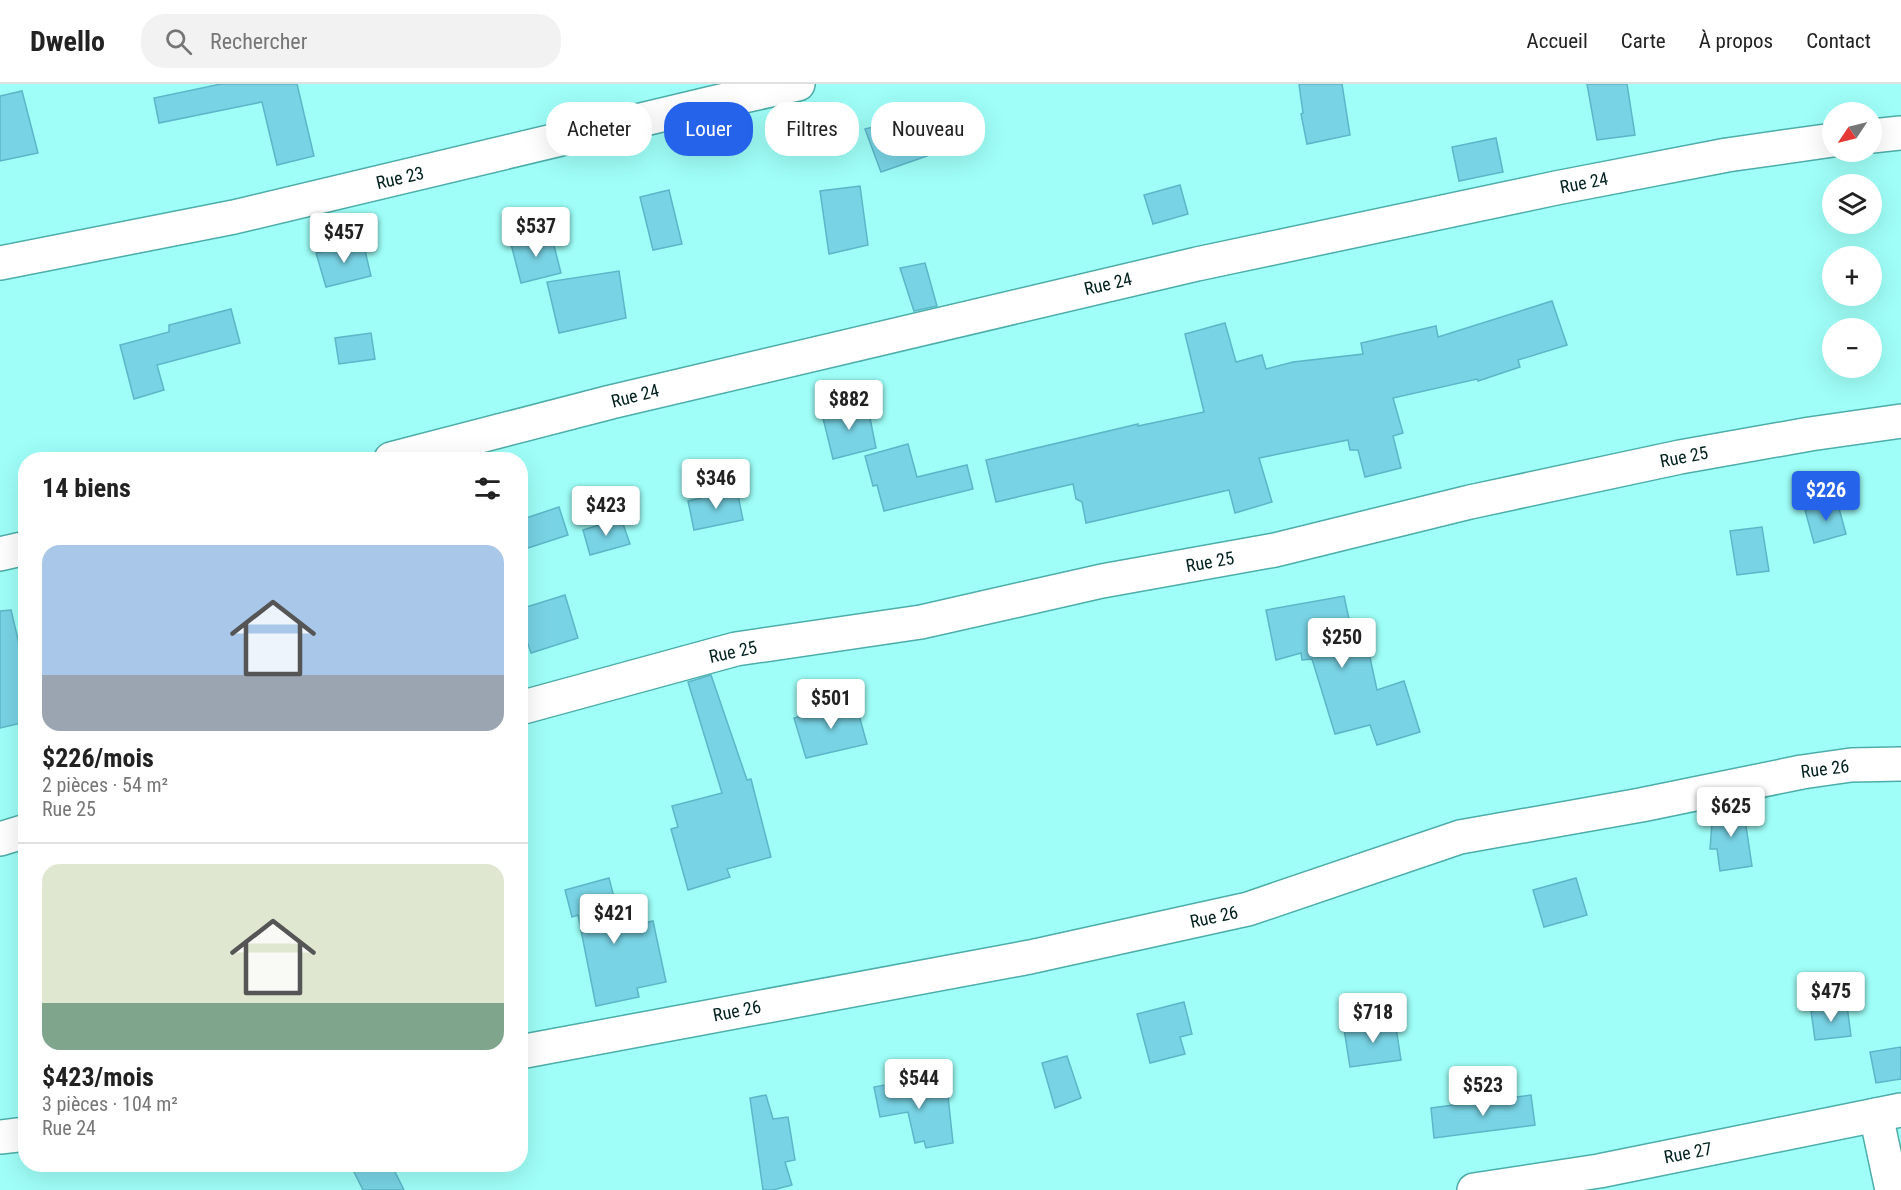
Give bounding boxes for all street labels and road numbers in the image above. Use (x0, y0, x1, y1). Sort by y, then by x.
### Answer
street label: Rue 23 (374, 162, 426, 193)
street label: Rue 24 (1558, 168, 1610, 197)
street label: Rue 24 (1082, 268, 1134, 299)
street label: Rue 24 (609, 379, 661, 412)
street label: Rue 25 (1658, 442, 1710, 471)
street label: Rue 25 (1184, 547, 1236, 576)
street label: Rue 25 (707, 636, 759, 667)
street label: Rue 26 (1800, 755, 1850, 782)
street label: Rue 26 (1188, 901, 1240, 932)
street label: Rue 26 (711, 996, 763, 1025)
street label: Rue 27 (1662, 1138, 1714, 1167)

